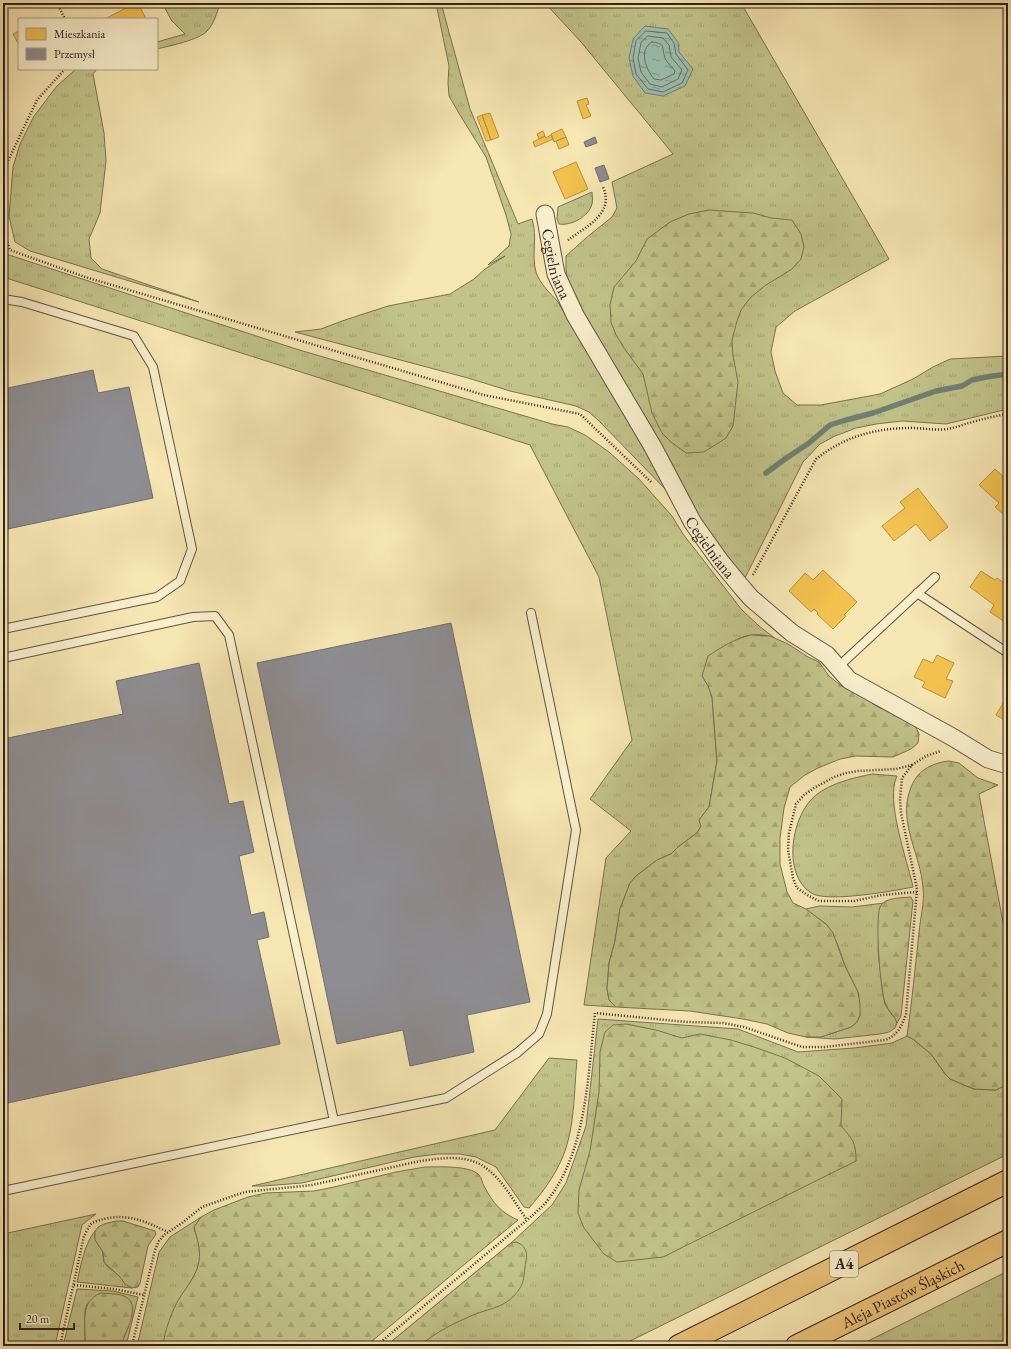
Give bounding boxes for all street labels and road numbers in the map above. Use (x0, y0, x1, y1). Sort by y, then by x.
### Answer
street label: Cegielniana (537, 227, 576, 303)
street label: Cegielniana (680, 513, 740, 583)
road number: A4 (830, 1251, 858, 1277)
street label: Aleja Piastów Śląskich (837, 1254, 968, 1334)

